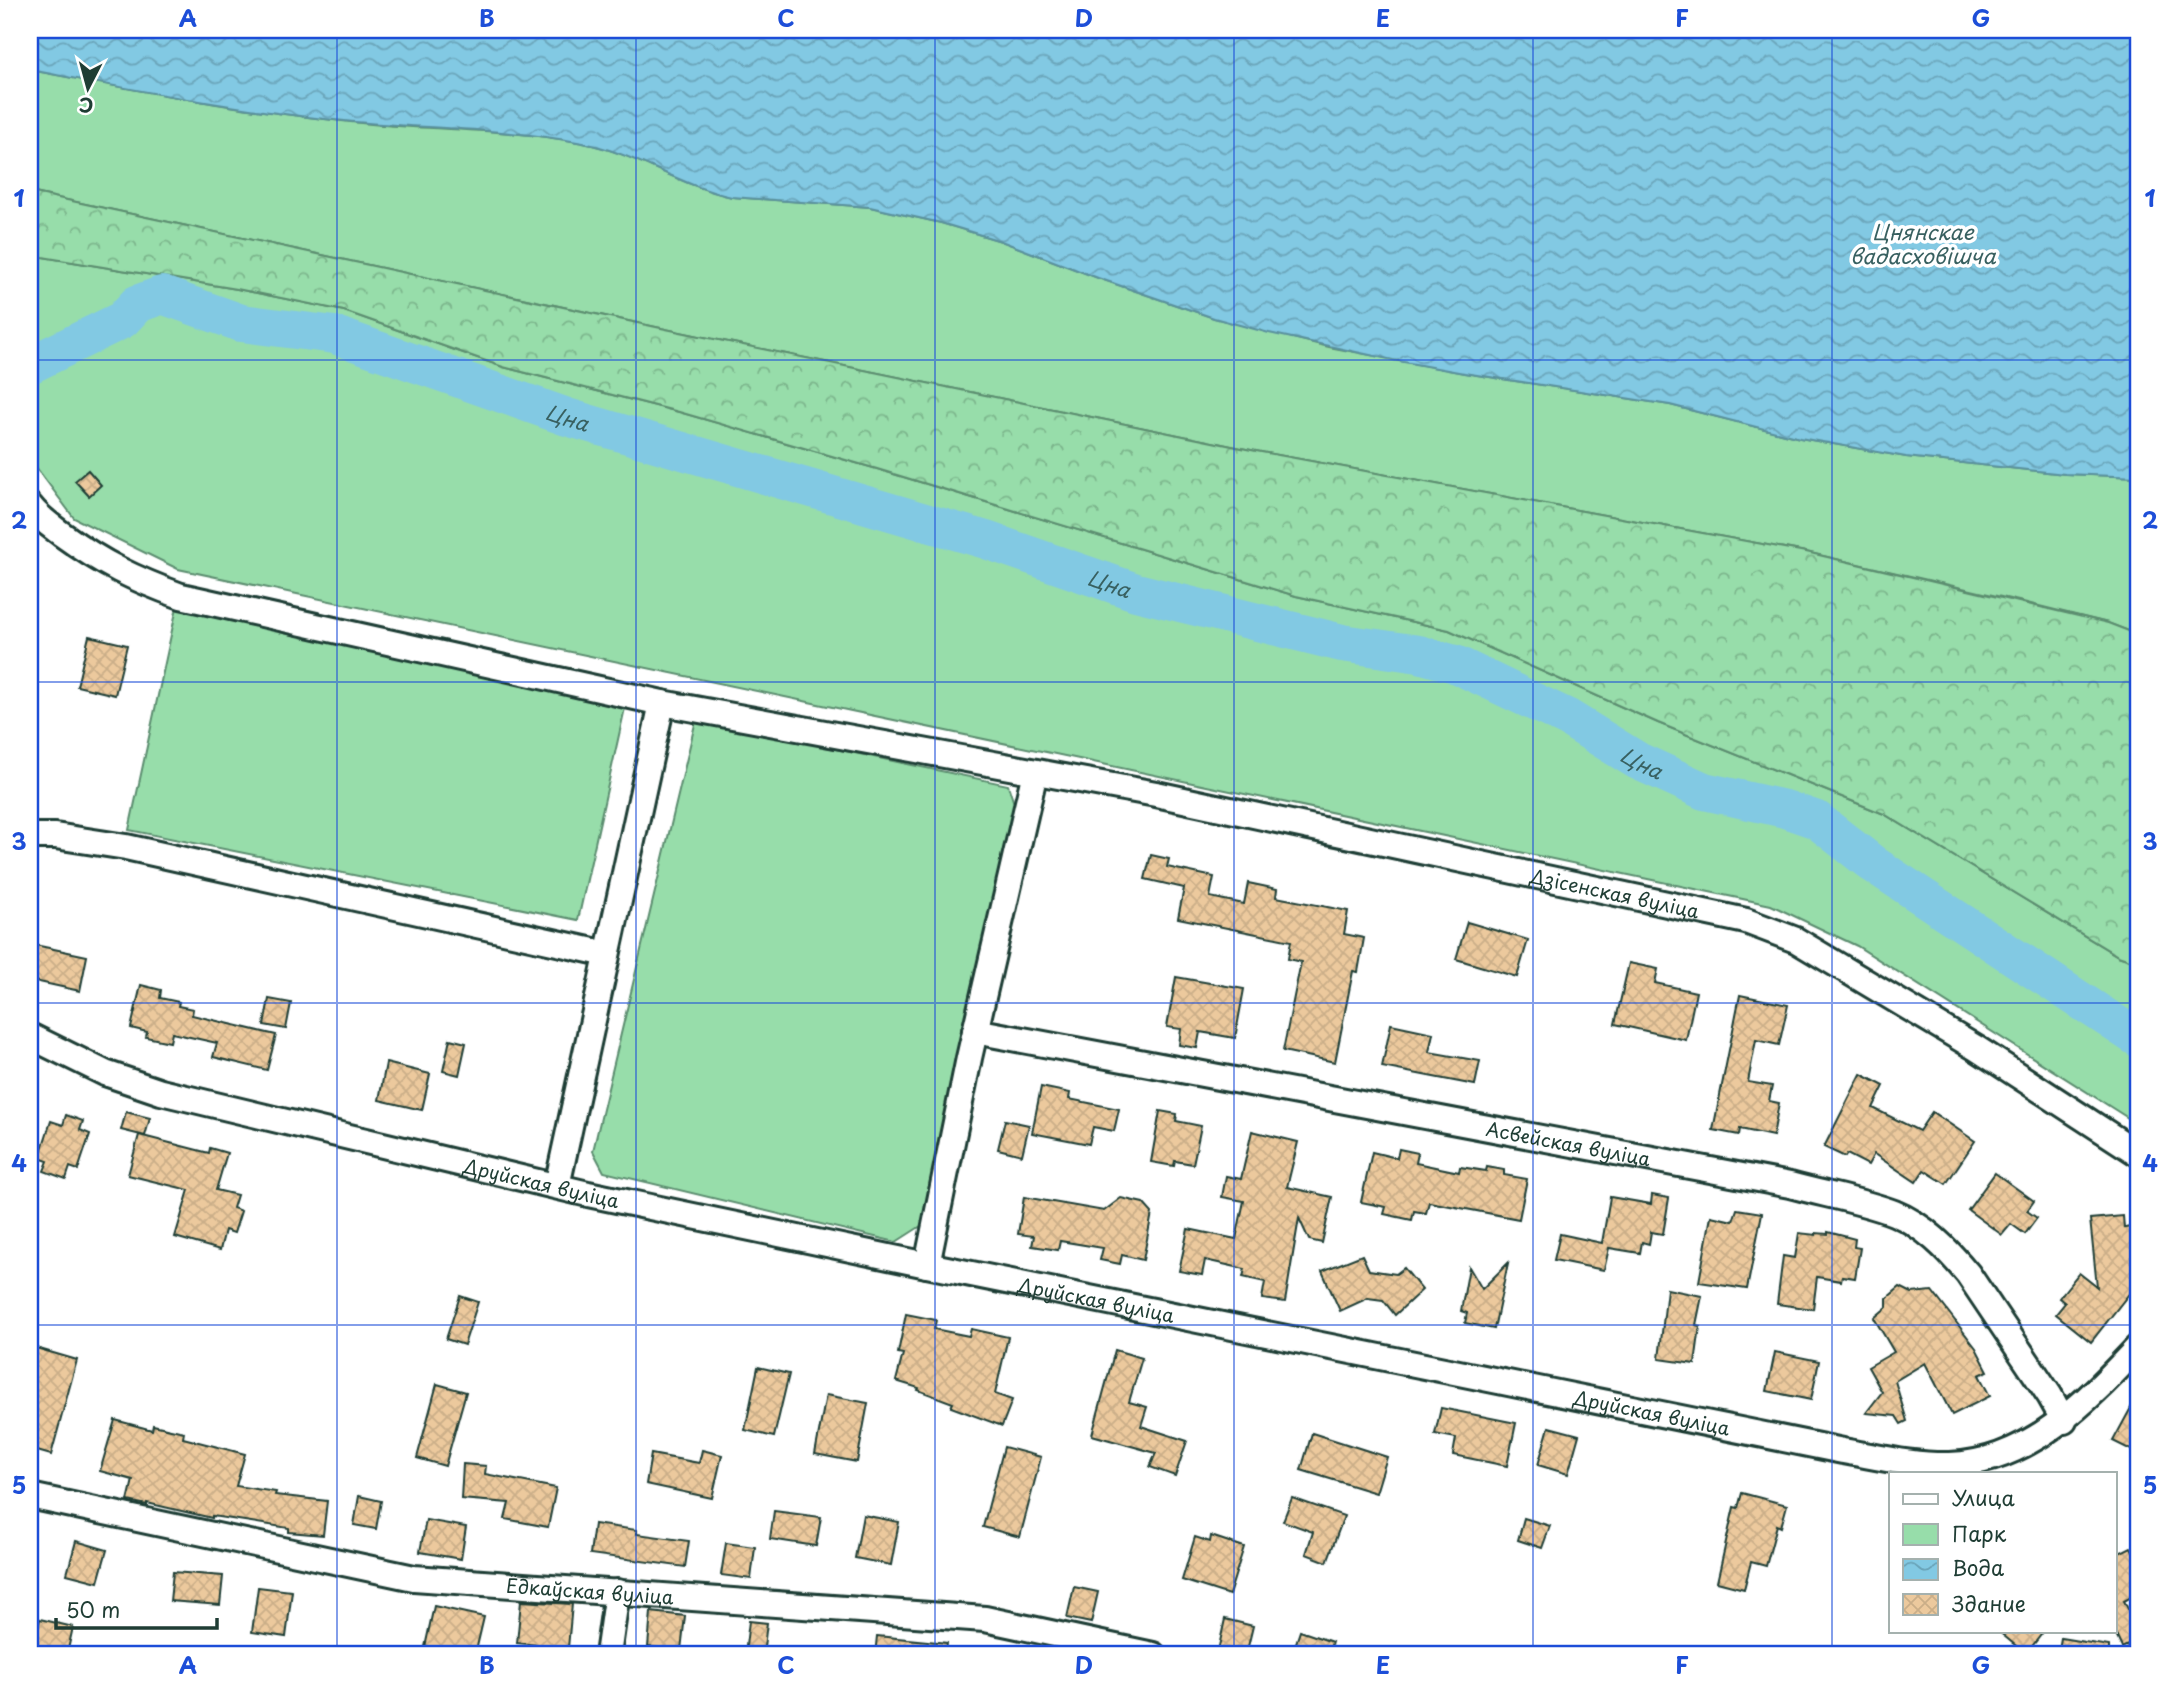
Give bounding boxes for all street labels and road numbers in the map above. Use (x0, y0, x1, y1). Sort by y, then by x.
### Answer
street label: Дзісенская вуліца (1527, 861, 1702, 925)
street label: Асвейская вуліца (1484, 1114, 1653, 1172)
street label: Друйская вуліца (460, 1151, 622, 1214)
street label: Друйская вуліца (1015, 1270, 1177, 1329)
street label: Друйская вуліца (1571, 1383, 1733, 1442)
street label: Ёдкаўская вуліца (505, 1571, 675, 1611)

